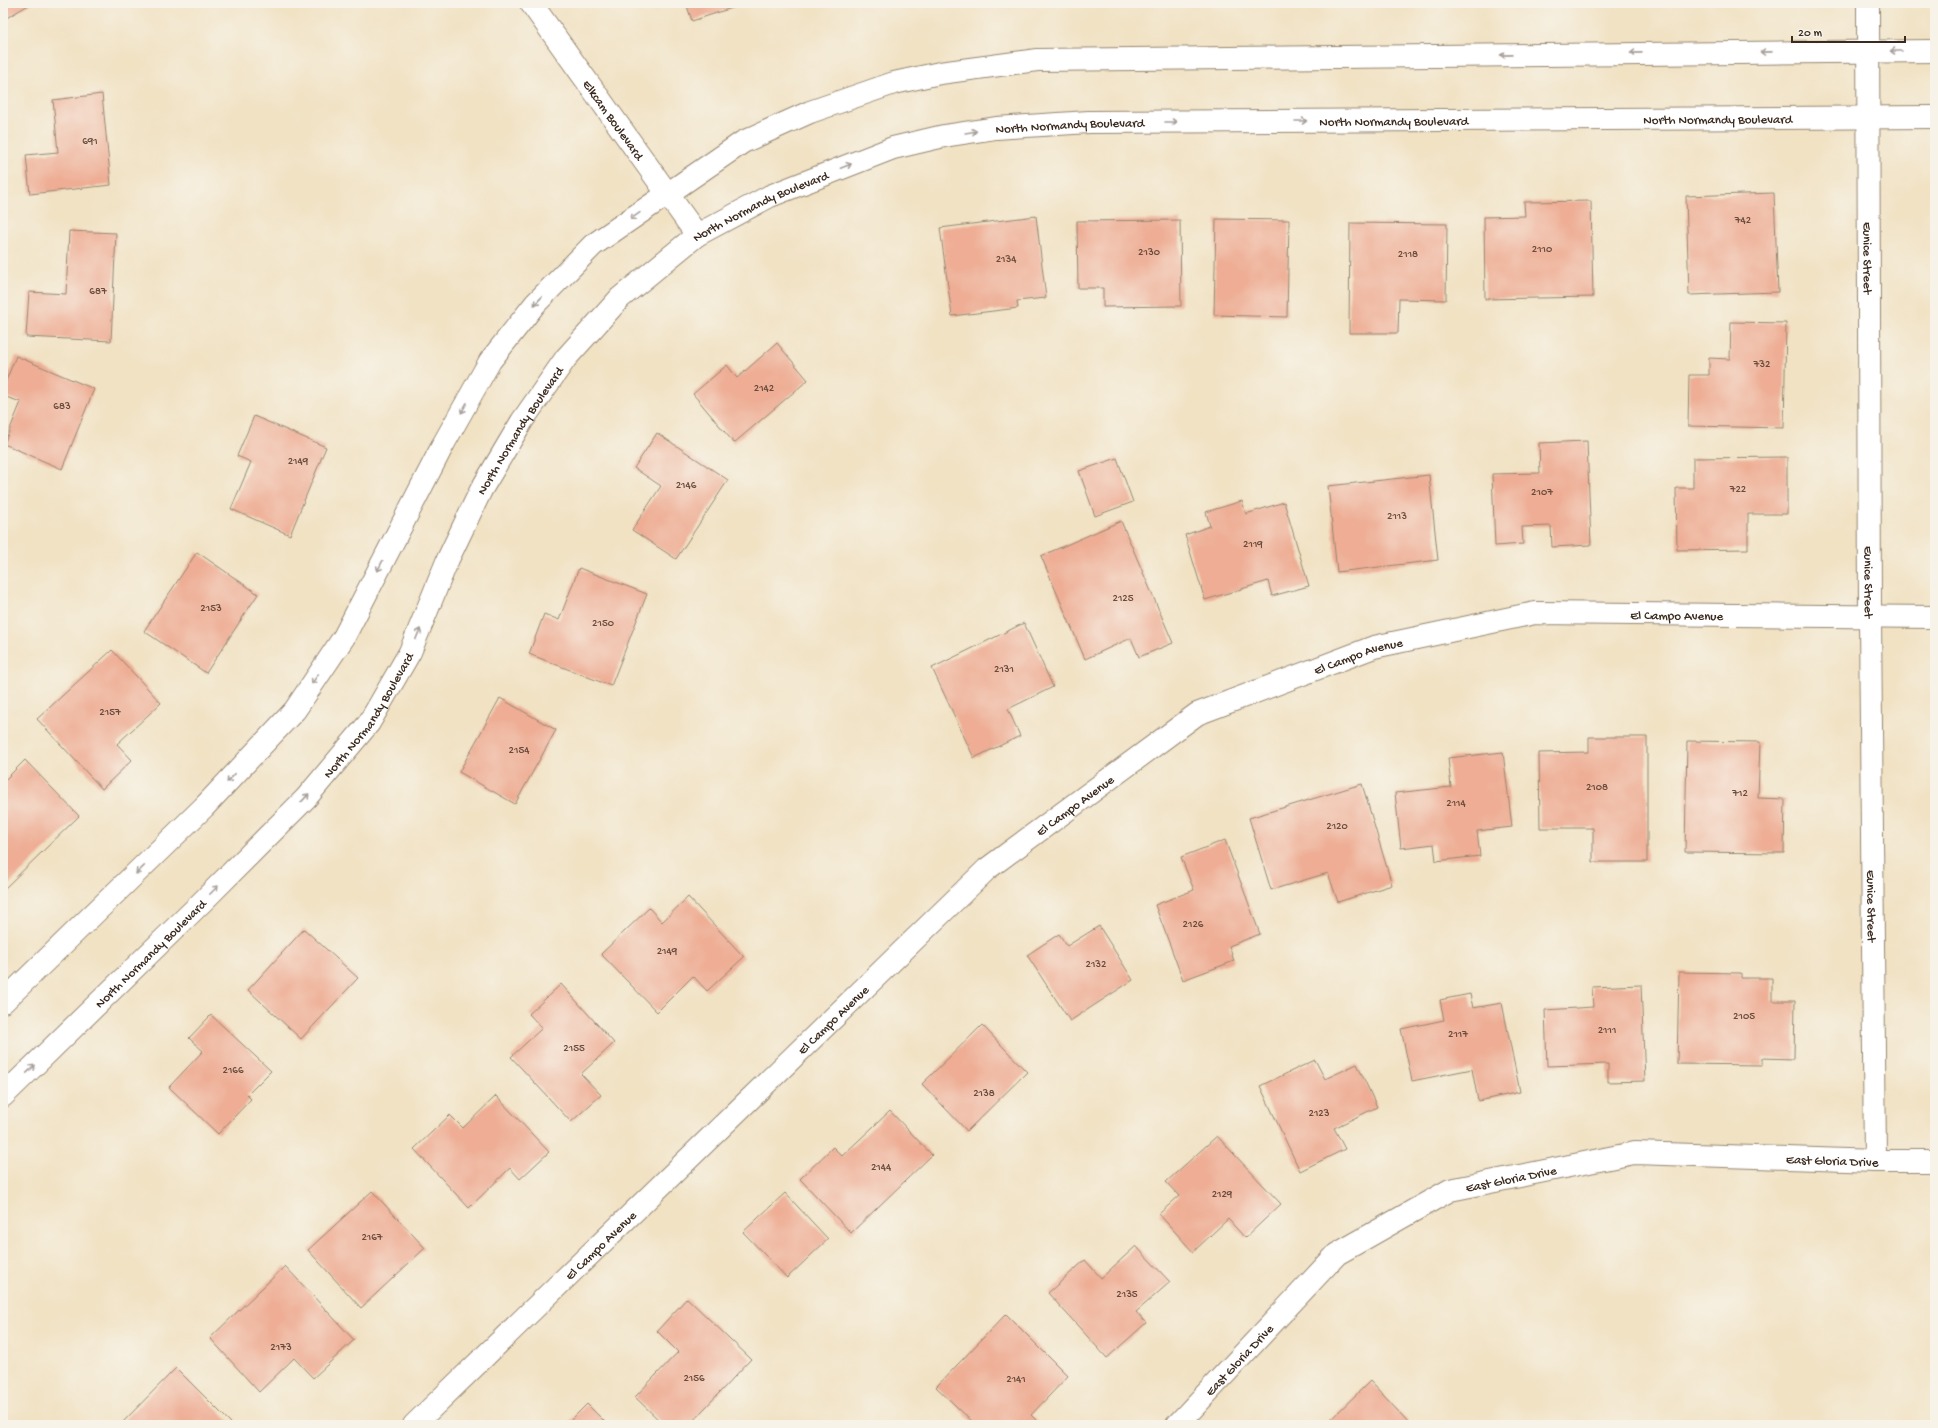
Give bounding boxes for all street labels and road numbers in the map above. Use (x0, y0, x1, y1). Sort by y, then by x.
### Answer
street label: Elkcam Boulevard (578, 78, 647, 165)
street label: North Normandy Boulevard (1643, 113, 1794, 129)
street label: North Normandy Boulevard (1319, 115, 1470, 131)
street label: North Normandy Boulevard (995, 117, 1146, 138)
street label: North Normandy Boulevard (690, 168, 832, 246)
street label: Eunice Street (1859, 222, 1874, 296)
street label: North Normandy Boulevard (475, 363, 568, 498)
street label: Eunice Street (1860, 546, 1875, 620)
street label: El Campo Avenue (1630, 609, 1724, 625)
street label: El Campo Avenue (1312, 636, 1405, 679)
street label: North Normandy Boulevard (321, 649, 419, 782)
street label: El Campo Avenue (1034, 773, 1118, 840)
street label: Eunice Street (1862, 870, 1878, 944)
street label: North Normandy Boulevard (93, 896, 211, 1012)
street label: El Campo Avenue (796, 983, 873, 1059)
street label: East Gloria Drive (1786, 1153, 1879, 1171)
street label: East Gloria Drive (1464, 1164, 1558, 1197)
street label: El Campo Avenue (563, 1208, 640, 1284)
street label: East Gloria Drive (1203, 1322, 1278, 1400)

